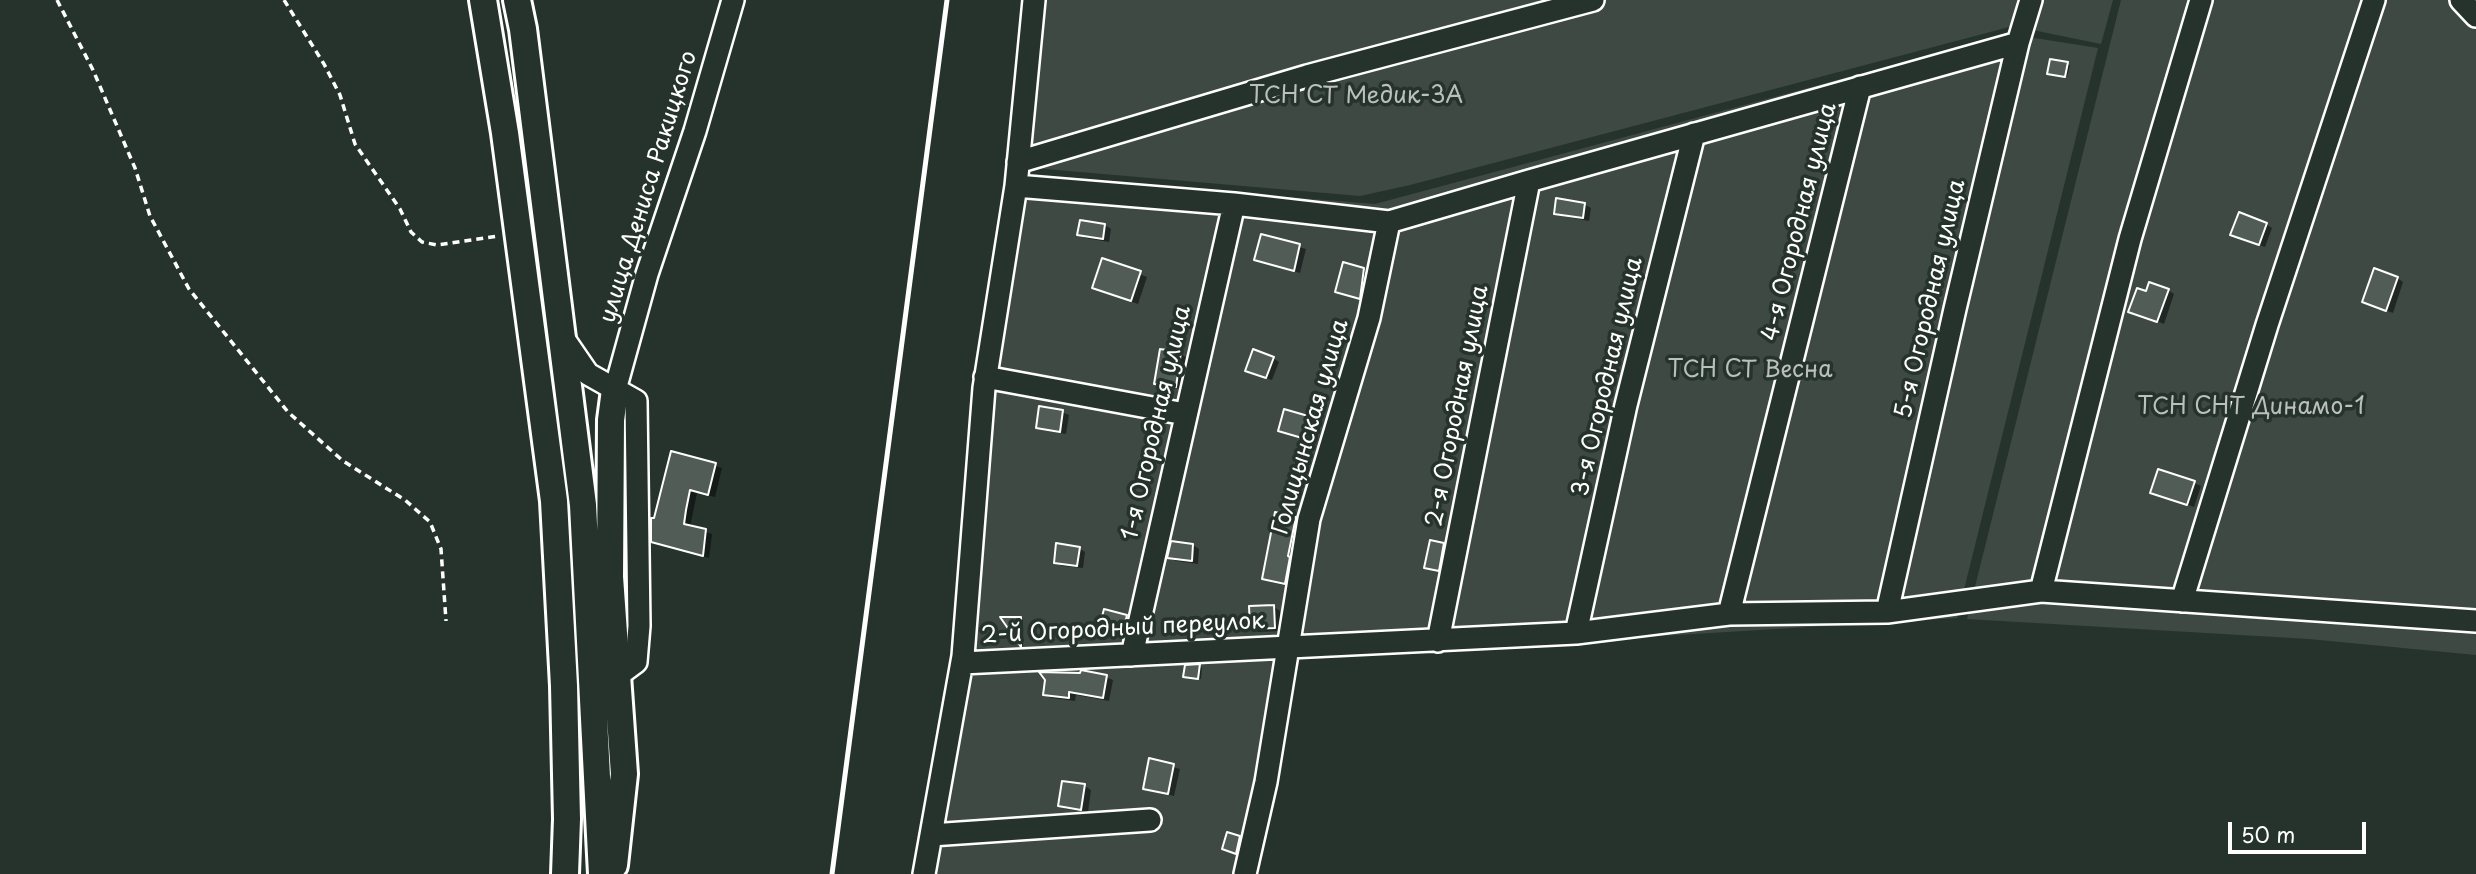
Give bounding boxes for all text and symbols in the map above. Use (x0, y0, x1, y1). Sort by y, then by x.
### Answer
street label: улица Дениса Ракицкого (594, 48, 704, 326)
park label: ТСН СТ Медик-3А (1249, 83, 1463, 111)
street label: 4-я Огородная улица (1757, 100, 1843, 344)
street label: 5-я Огородная улица (1890, 177, 1972, 421)
street label: 3-я Огородная улица (1567, 255, 1649, 499)
street label: 2-я Огородная улица (1421, 283, 1495, 529)
street label: 1-я Огородная улица (1117, 303, 1197, 543)
street label: Голицынская улица (1267, 316, 1355, 538)
park label: ТСН СТ Весна (1668, 357, 1832, 385)
park label: ТСН СНТ Динамо-1 (2137, 394, 2365, 422)
street label: 2-й Огородный переулок (981, 608, 1265, 650)
scale bar (2231, 808, 2369, 852)
text: 50 m (2241, 818, 2295, 850)

